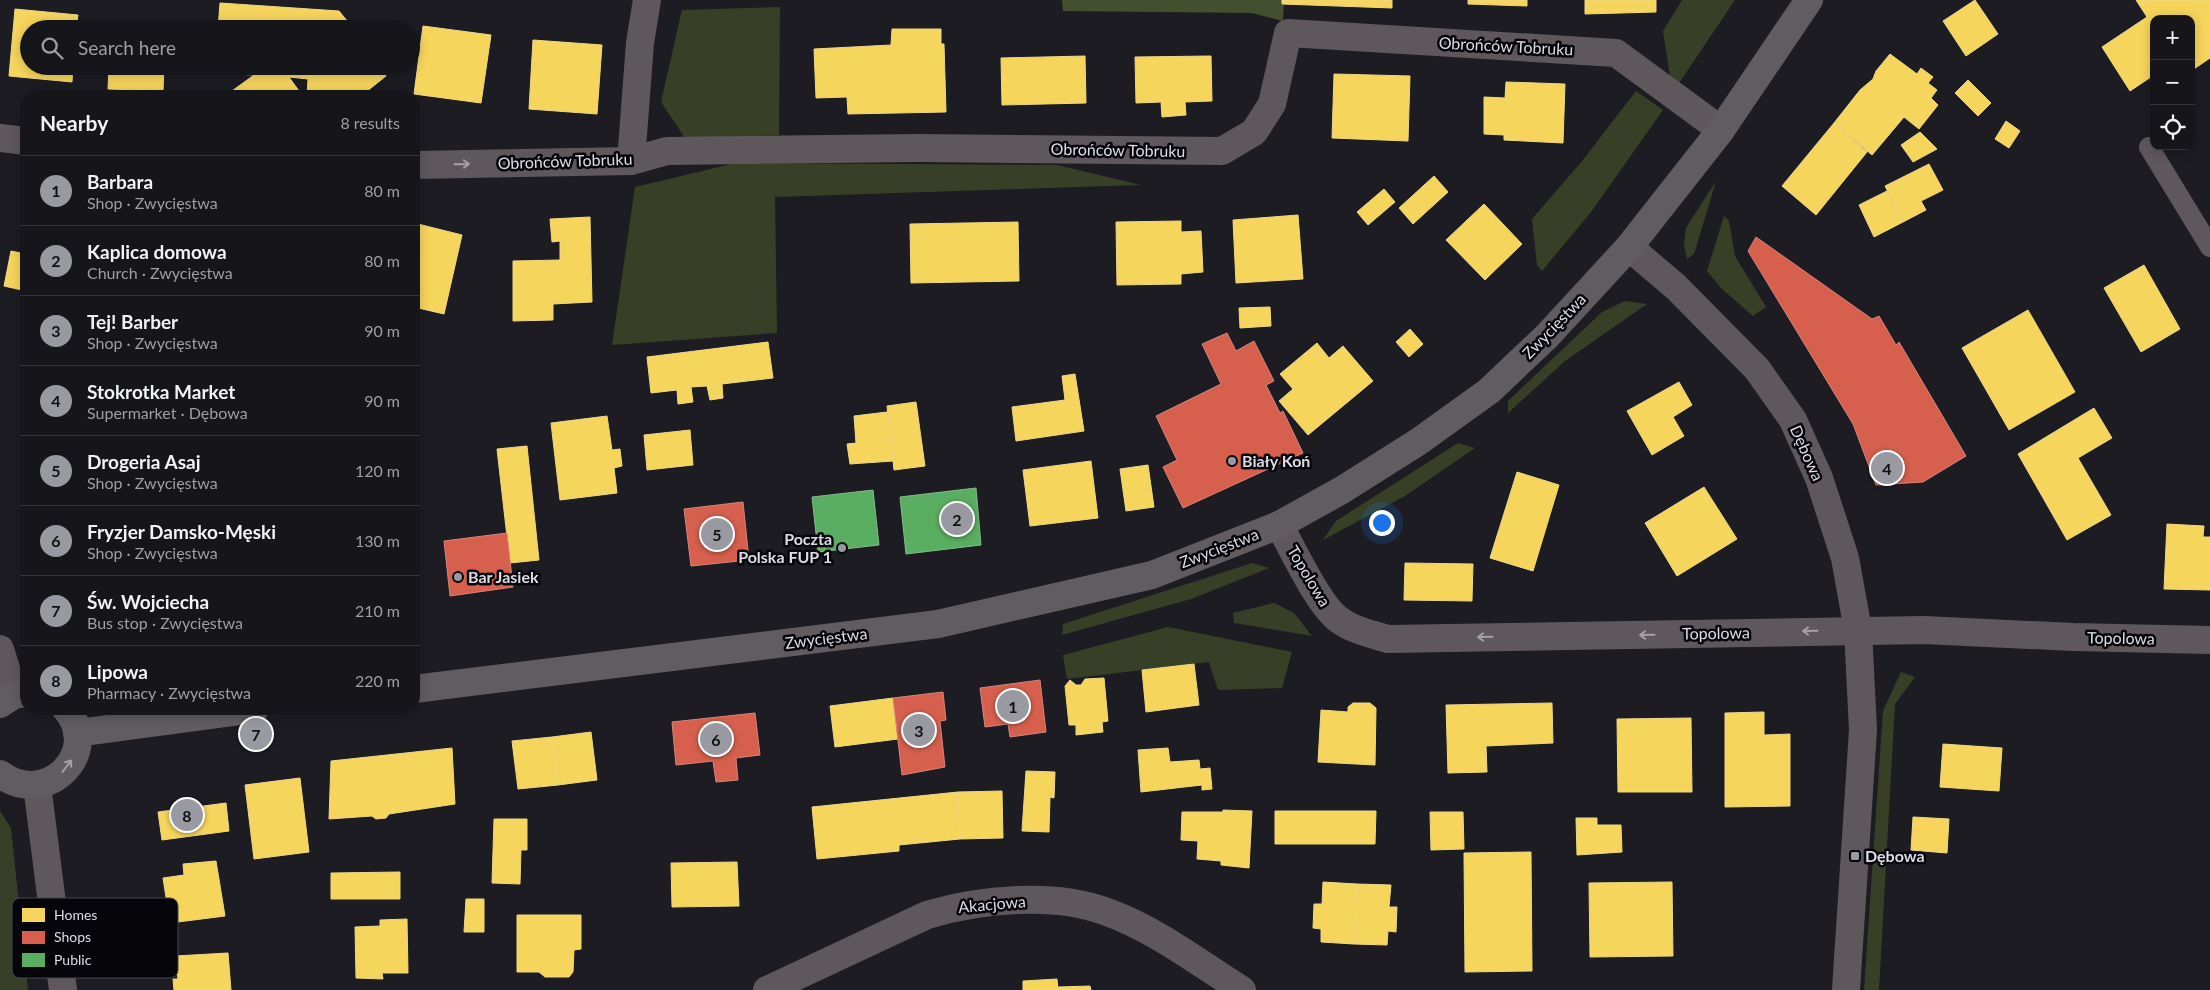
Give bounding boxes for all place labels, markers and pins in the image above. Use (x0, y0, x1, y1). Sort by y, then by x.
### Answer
pin: 4 (1871, 449, 1903, 487)
place label: Biały Koń (1242, 451, 1310, 470)
marker: Biały Koń (1226, 455, 1238, 467)
pin: 2 (941, 500, 973, 538)
pin: 5 (701, 515, 733, 553)
place label: Poczta Polska FUP 1 (738, 529, 832, 566)
marker: Poczta Polska FUP 1 (836, 542, 848, 554)
place label: Bar Jasiek (468, 567, 539, 586)
marker: Bar Jasiek (452, 571, 464, 583)
pin: 1 (997, 687, 1029, 725)
pin: 3 (903, 711, 935, 749)
pin: 7 (240, 715, 272, 753)
pin: 6 (700, 720, 732, 758)
pin: 8 (171, 796, 203, 834)
place label: Dębowa (1865, 846, 1925, 865)
marker: Dębowa (1849, 850, 1861, 862)

